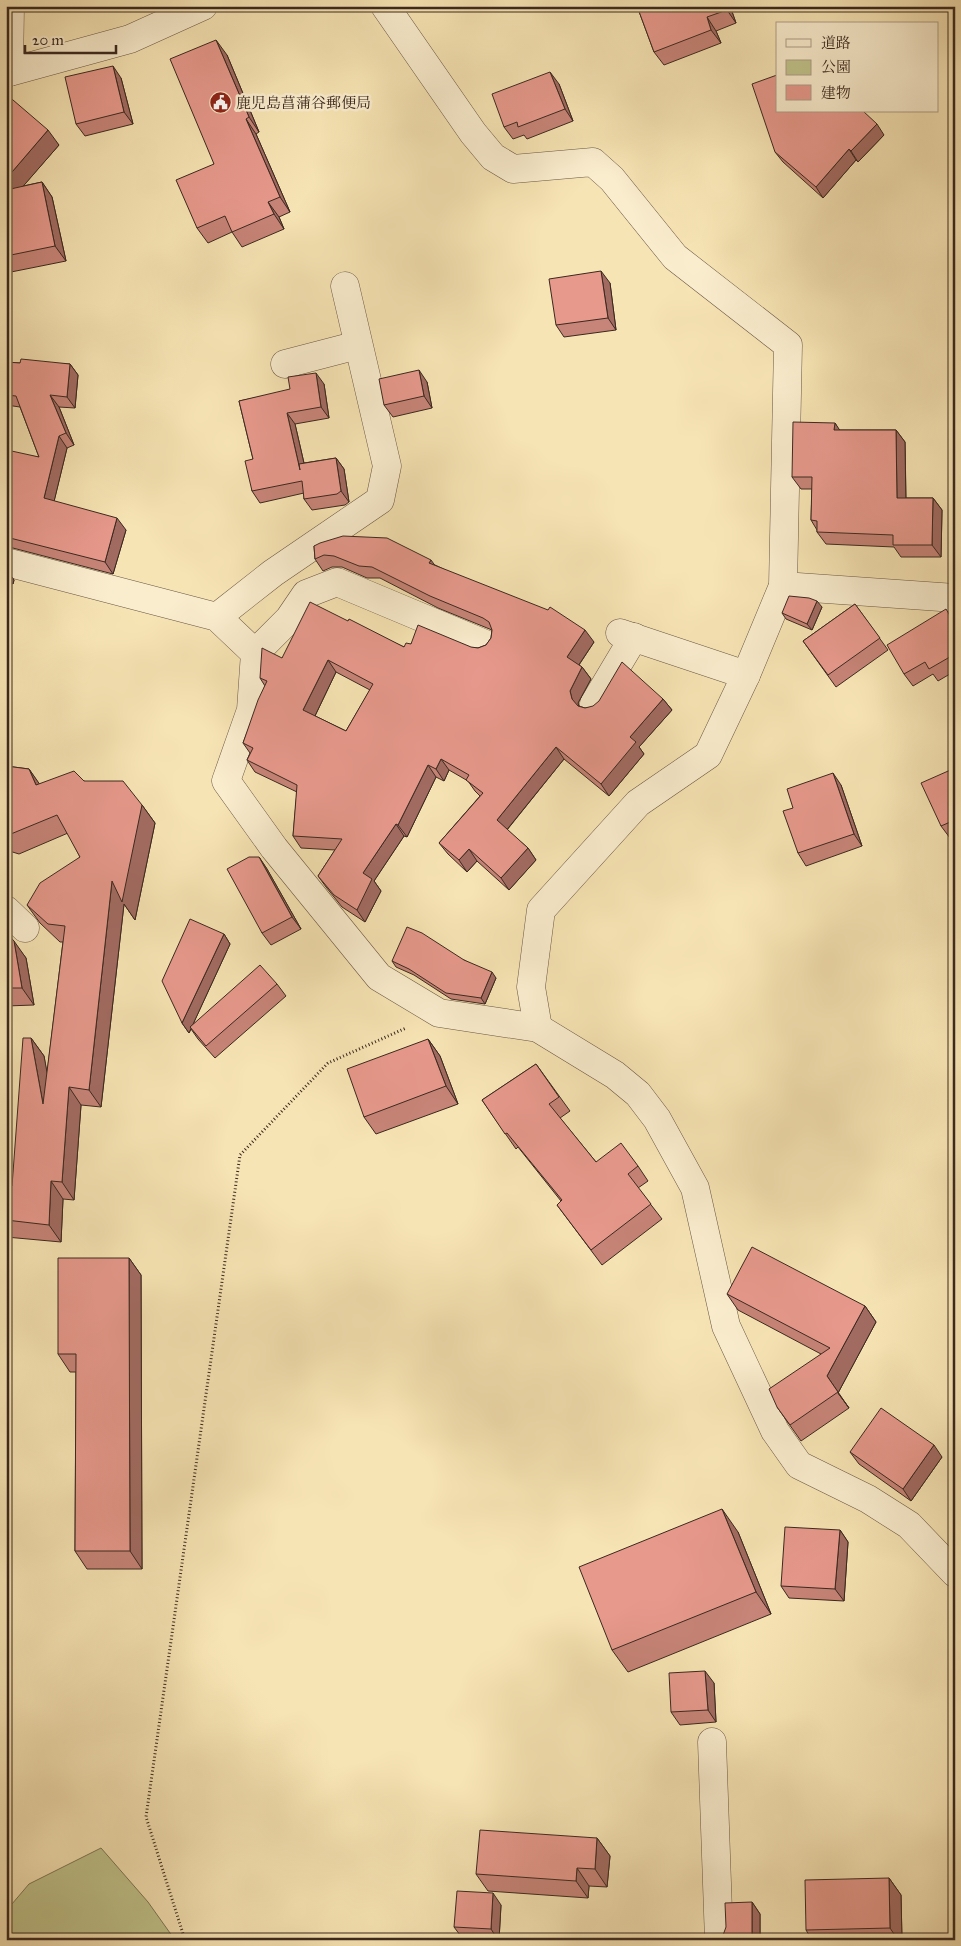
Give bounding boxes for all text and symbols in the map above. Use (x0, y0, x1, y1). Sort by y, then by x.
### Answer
scale bar (25, 22, 116, 54)
legend (776, 22, 938, 112)
text: 20 m (32, 31, 64, 49)
text: 道路 (821, 34, 851, 52)
text: 公園 (821, 58, 851, 76)
text: 建物 (821, 84, 851, 102)
public building icon: 鹿児島菖蒲谷郵便局 (208, 91, 232, 115)
place label: 鹿児島菖蒲谷郵便局 (236, 94, 371, 112)

